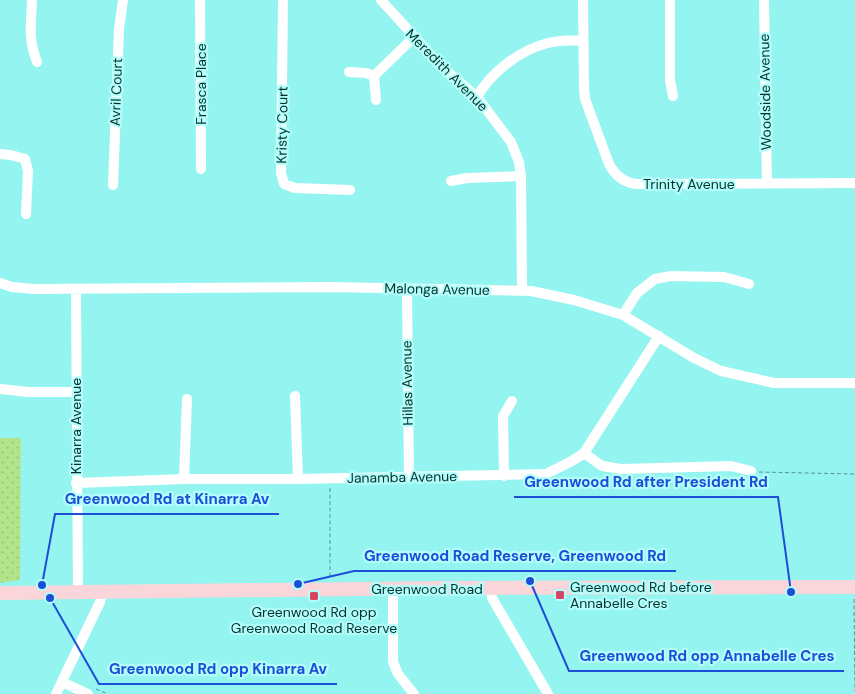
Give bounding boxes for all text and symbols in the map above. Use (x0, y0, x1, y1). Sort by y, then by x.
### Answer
street label: Meredith Avenue (402, 25, 492, 115)
street label: Woodside Avenue (755, 33, 775, 150)
street label: Frasca Place (192, 43, 210, 125)
street label: Avril Court (106, 58, 126, 126)
street label: Kristy Court (272, 86, 292, 164)
street label: Trinity Avenue (643, 175, 735, 193)
street label: Malonga Avenue (384, 279, 490, 299)
street label: Hillas Avenue (397, 340, 417, 426)
street label: Kinarra Avenue (67, 378, 85, 474)
street label: Janamba Avenue (347, 467, 457, 487)
callout: Greenwood Rd after President Rd (514, 467, 778, 497)
text: Greenwood Rd after President Rd (524, 472, 768, 492)
callout: Greenwood Rd at Kinarra Av (55, 484, 279, 514)
text: Greenwood Rd at Kinarra Av (65, 489, 270, 509)
callout: Greenwood Road Reserve, Greenwood Rd (354, 541, 676, 571)
text: Greenwood Road Reserve, Greenwood Rd (364, 546, 666, 566)
place label: Greenwood Rd before Annabelle Cres (570, 578, 712, 612)
street label: Greenwood Road (371, 580, 483, 598)
marker: Greenwood Rd before Annabelle Cres (554, 589, 566, 601)
marker: Greenwood Rd opp Greenwood Road Reserve (308, 590, 320, 602)
place label: Greenwood Rd opp Greenwood Road Reserve (231, 603, 397, 637)
callout: Greenwood Rd opp Annabelle Cres (569, 641, 844, 671)
text: Greenwood Rd opp Annabelle Cres (580, 646, 834, 666)
callout: Greenwood Rd opp Kinarra Av (99, 654, 337, 684)
text: Greenwood Rd opp Kinarra Av (109, 659, 328, 679)

